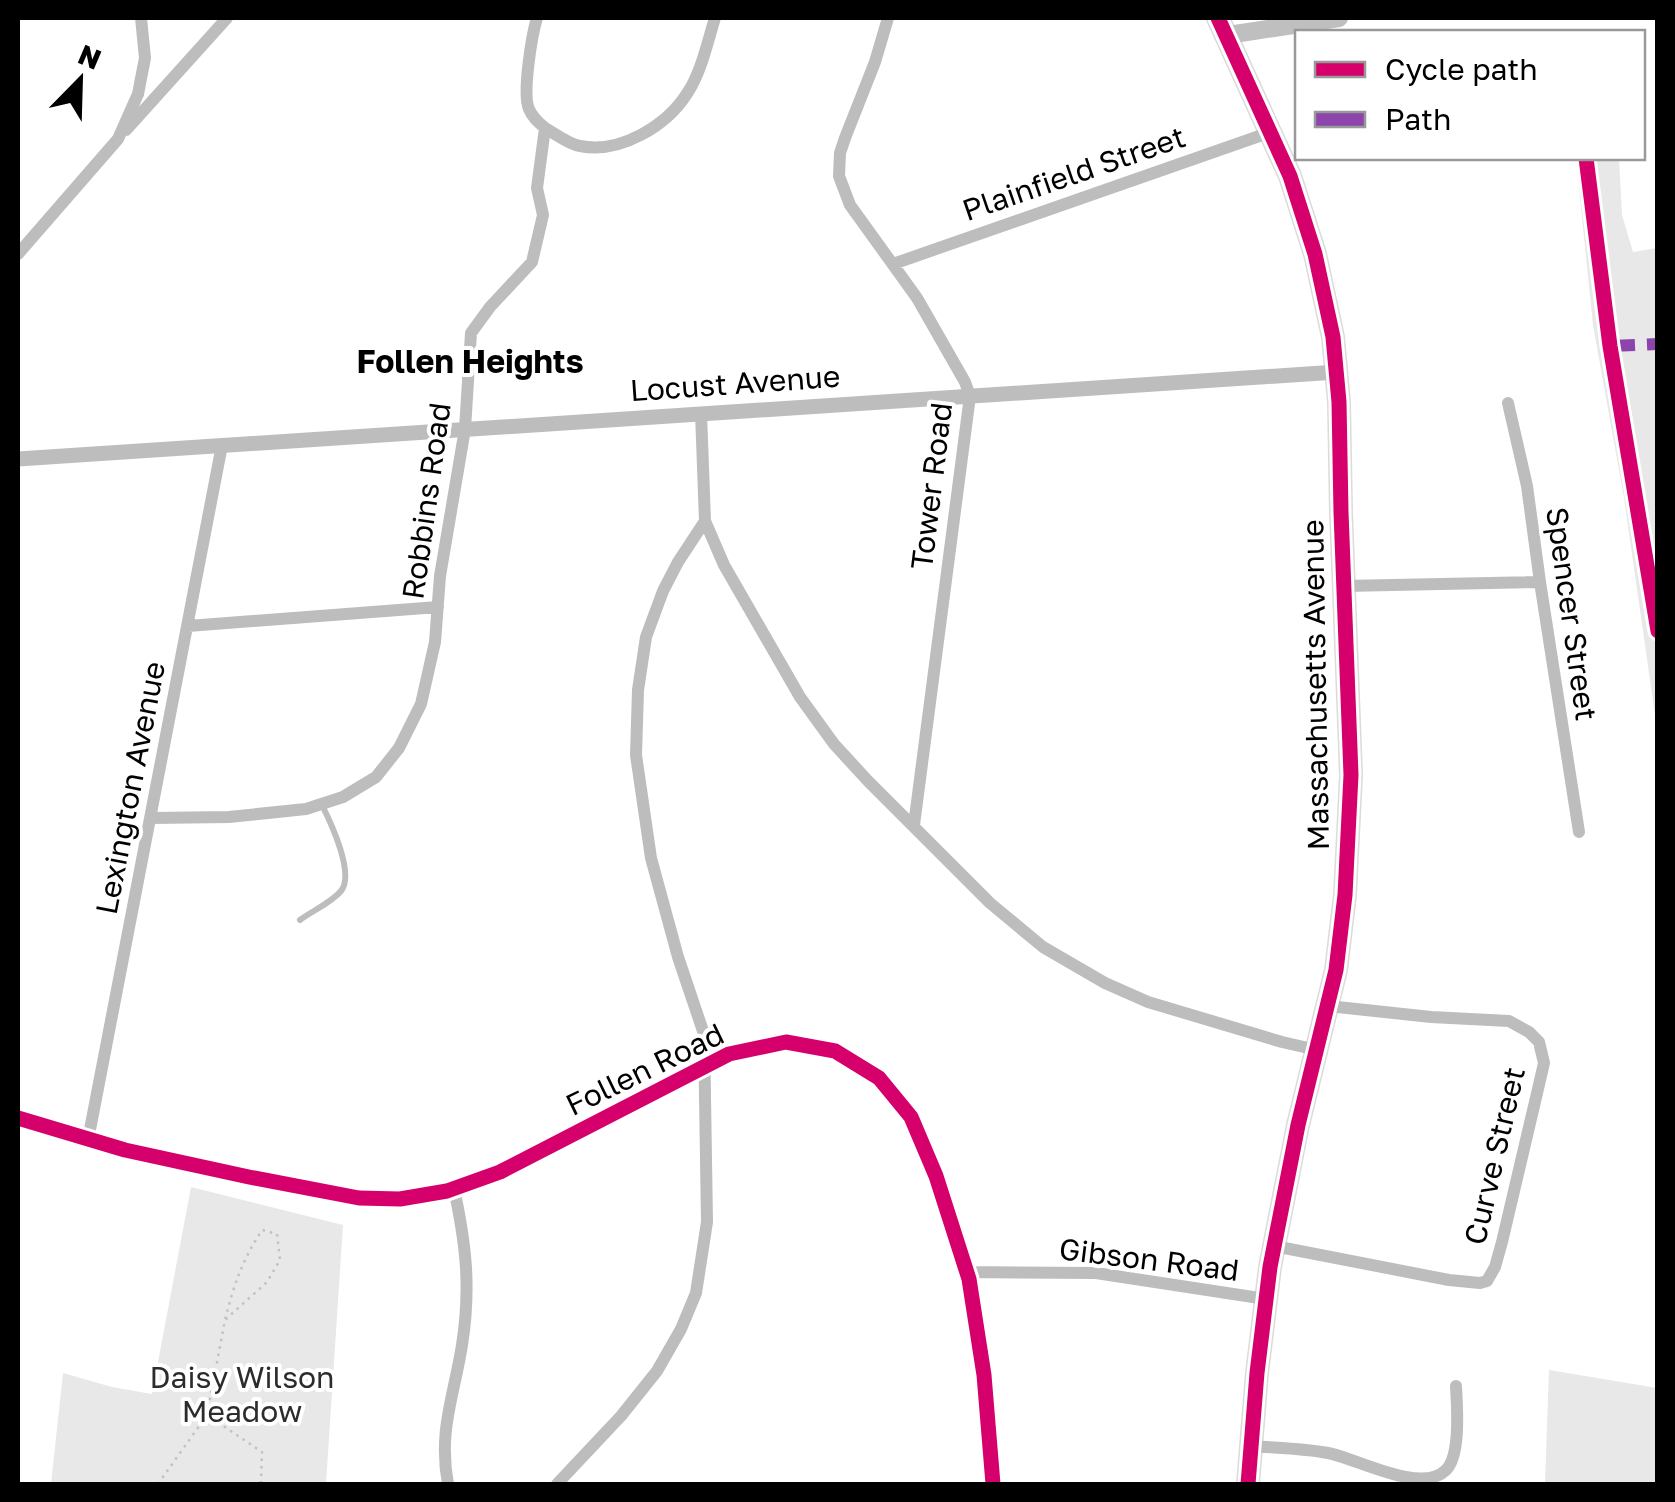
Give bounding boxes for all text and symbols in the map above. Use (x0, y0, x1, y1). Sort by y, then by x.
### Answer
north arrow (30, 30, 130, 130)
legend (1295, 30, 1645, 160)
text: N (74, 37, 106, 76)
text: Cycle path (1385, 51, 1538, 87)
text: Path (1385, 101, 1451, 137)
street label: Plainfield Street (958, 118, 1190, 228)
district label: Follen Heights (356, 342, 584, 380)
street label: Locust Avenue (629, 358, 841, 408)
street label: Robbins Road (394, 400, 458, 602)
street label: Tower Road (903, 400, 959, 571)
street label: Spencer Street (1539, 505, 1605, 723)
street label: Massachusetts Avenue (1294, 519, 1336, 851)
street label: Lexington Avenue (88, 658, 172, 917)
street label: Follen Road (560, 1015, 729, 1123)
street label: Curve Street (1456, 1064, 1532, 1248)
street label: Gibson Road (1057, 1230, 1241, 1288)
park label: Daisy Wilson Meadow (150, 1359, 334, 1429)

